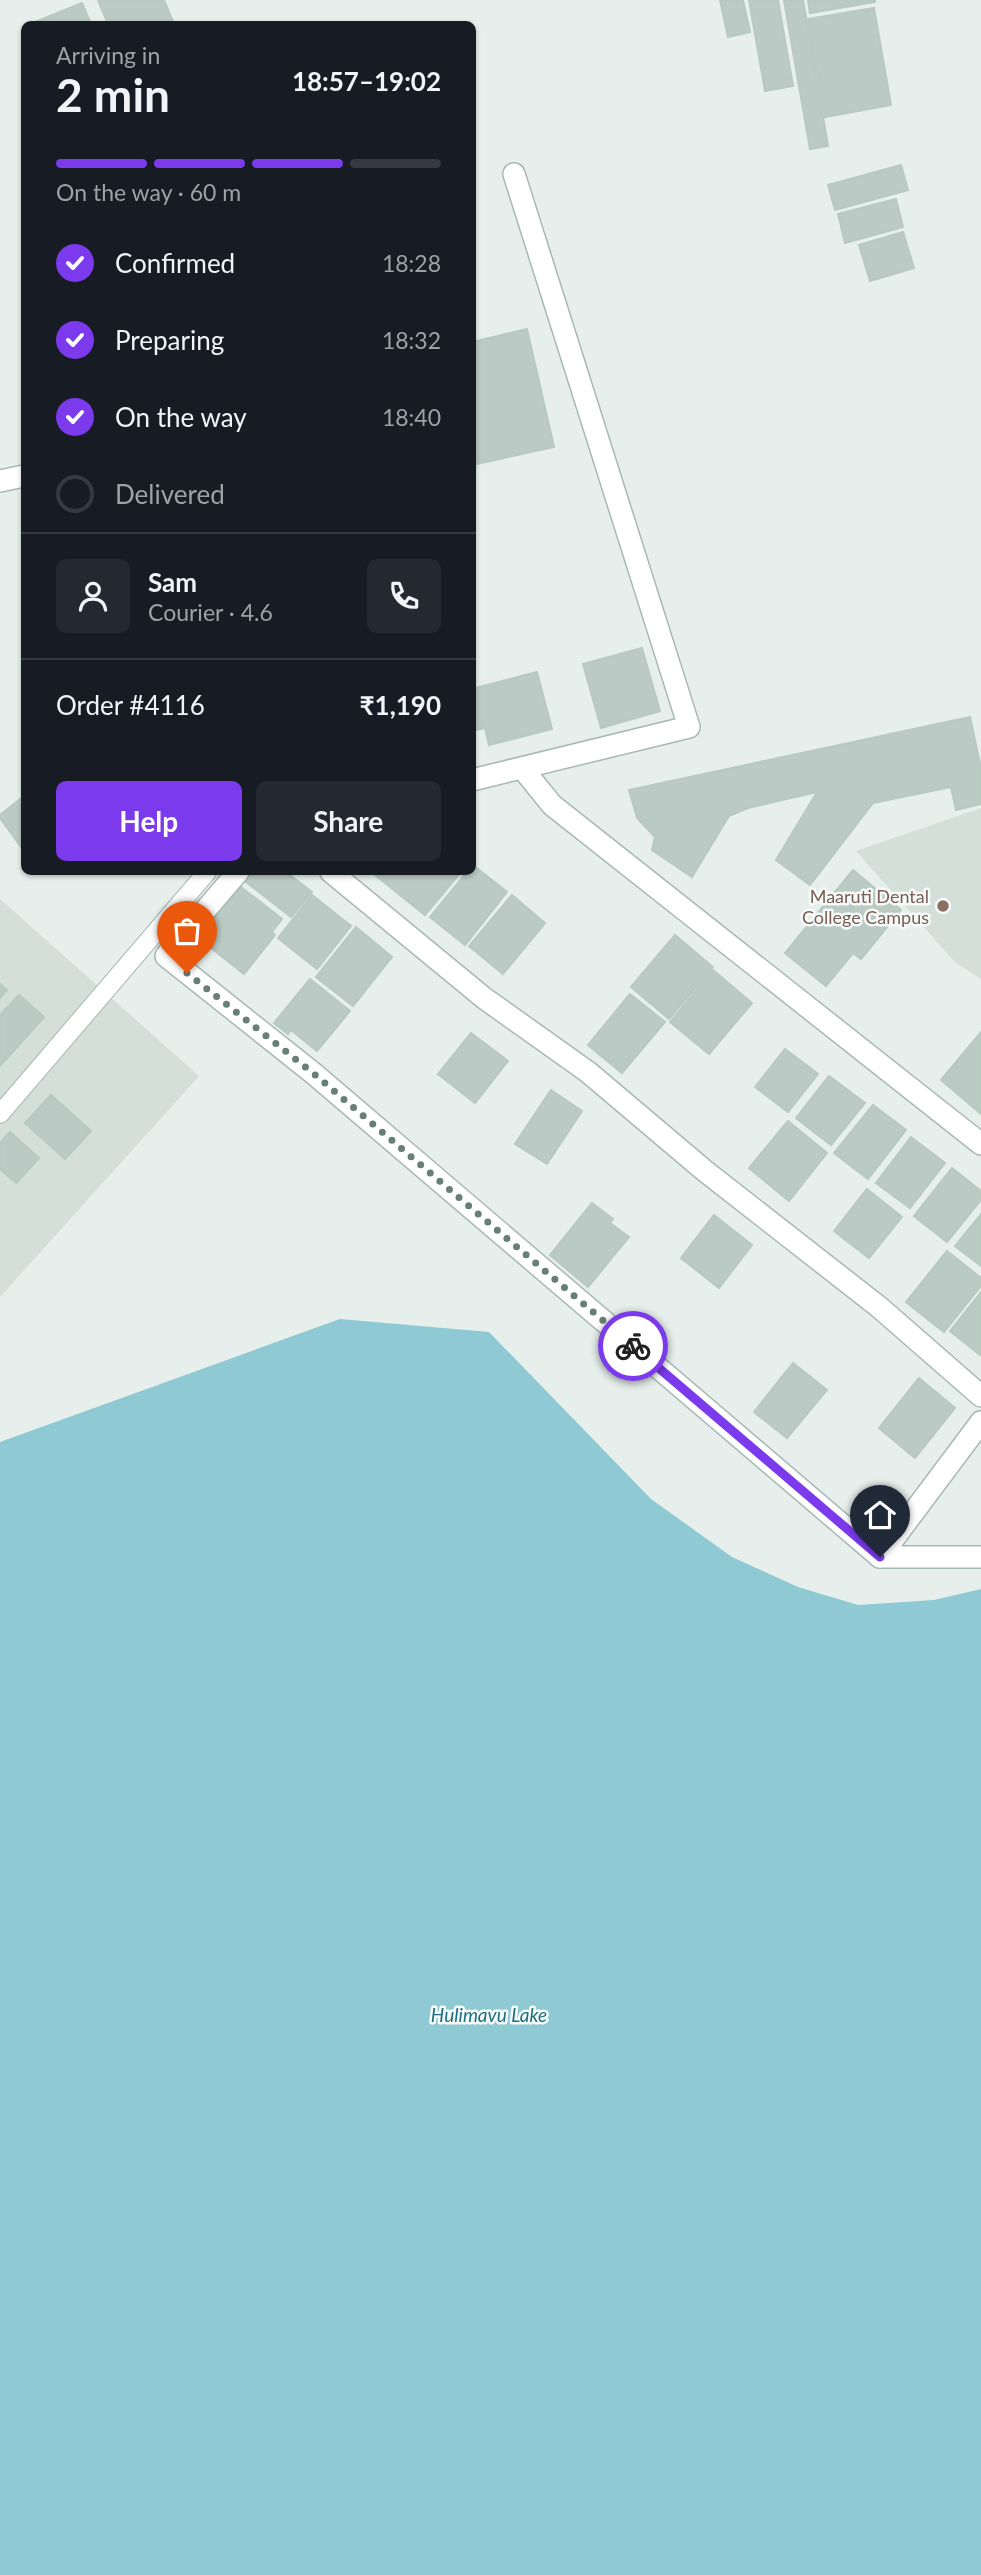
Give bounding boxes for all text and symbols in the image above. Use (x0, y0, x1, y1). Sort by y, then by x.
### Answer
text: Arriving in (56, 41, 160, 69)
text: 18:57–19:02 (292, 65, 441, 97)
text: 2 min (56, 67, 170, 122)
text: On the way · 60 m (56, 178, 241, 206)
icon: check (56, 244, 94, 282)
text: Confirmed (115, 247, 235, 279)
text: 18:28 (382, 249, 441, 277)
icon: check (56, 321, 94, 359)
text: Preparing (115, 324, 224, 356)
text: 18:32 (382, 326, 441, 354)
icon: check (56, 398, 94, 436)
text: On the way (115, 401, 247, 433)
text: 18:40 (382, 403, 441, 431)
text: Delivered (115, 478, 225, 510)
button: person (56, 559, 130, 633)
button: phone (367, 559, 441, 633)
text: Sam (148, 566, 197, 598)
text: Courier · 4.6 (148, 598, 273, 626)
text: Order #4116 (56, 689, 205, 721)
text: ₹1,190 (360, 689, 441, 721)
button: Help (56, 781, 242, 861)
button: Share (256, 781, 441, 861)
place label: Maaruti Dental College Campus (802, 885, 929, 928)
marker: Maaruti Dental College Campus (935, 898, 951, 914)
pin (157, 901, 217, 973)
icon: bag (168, 912, 206, 950)
courier (598, 1311, 668, 1381)
icon: bike (614, 1327, 652, 1365)
pin (850, 1485, 910, 1557)
icon: home (861, 1496, 899, 1534)
water label: Hulimavu Lake (431, 2003, 547, 2026)

